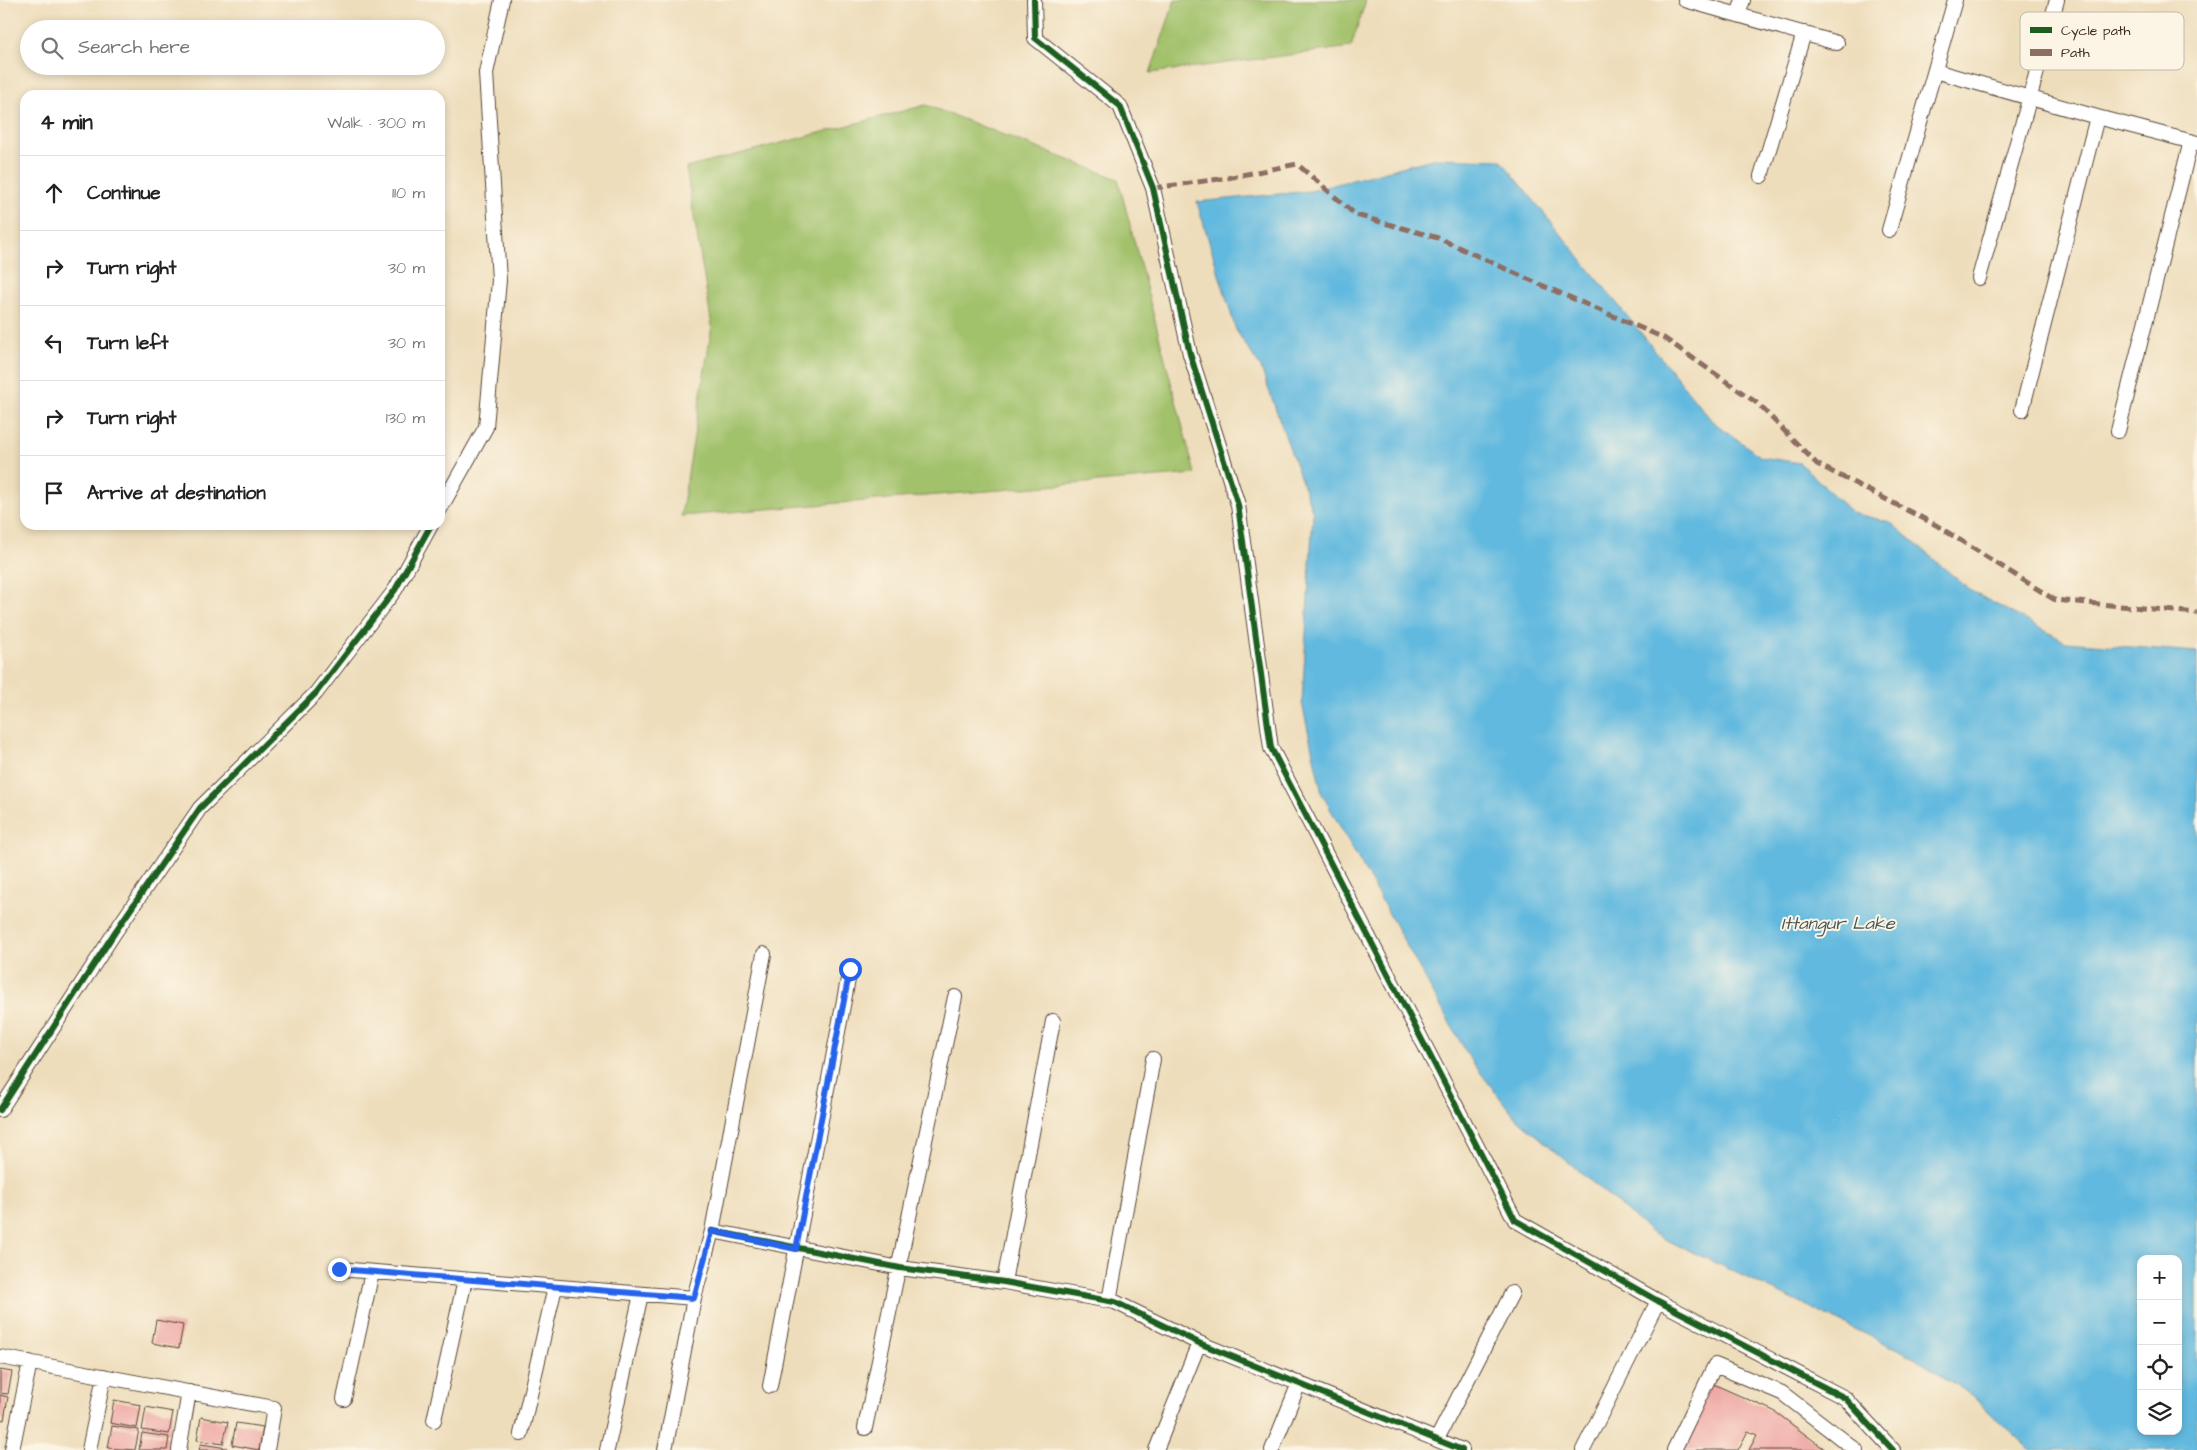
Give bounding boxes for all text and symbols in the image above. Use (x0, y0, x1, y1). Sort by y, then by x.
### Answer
legend (2020, 12, 2184, 70)
search box (20, 20, 445, 75)
text: Cycle path (2061, 21, 2130, 41)
icon: search (38, 34, 66, 62)
text: Search here (78, 34, 190, 61)
text: Path (2061, 43, 2090, 63)
text: 4 min (40, 108, 93, 137)
text: Walk · 300 m (327, 112, 425, 134)
icon: ahead (40, 179, 68, 207)
text: Continue (87, 180, 161, 207)
text: 110 m (392, 182, 425, 204)
icon: right (40, 254, 68, 282)
text: Turn right (87, 255, 176, 282)
text: 30 m (388, 257, 425, 279)
icon: left (40, 329, 68, 357)
text: Turn left (87, 330, 168, 357)
text: 30 m (388, 332, 425, 354)
icon: right (40, 404, 68, 432)
text: Turn right (87, 405, 176, 432)
text: 130 m (386, 407, 425, 429)
icon: arrive (40, 479, 68, 507)
text: Arrive at destination (87, 480, 266, 507)
water label: Ittangur Lake (1781, 911, 1896, 937)
route start (839, 958, 862, 981)
map controls (2137, 1255, 2182, 1435)
button: + (2137, 1255, 2182, 1300)
route end (328, 1258, 351, 1281)
button: − (2137, 1300, 2182, 1345)
button: locate (2137, 1345, 2182, 1390)
button: layers (2137, 1390, 2182, 1435)

